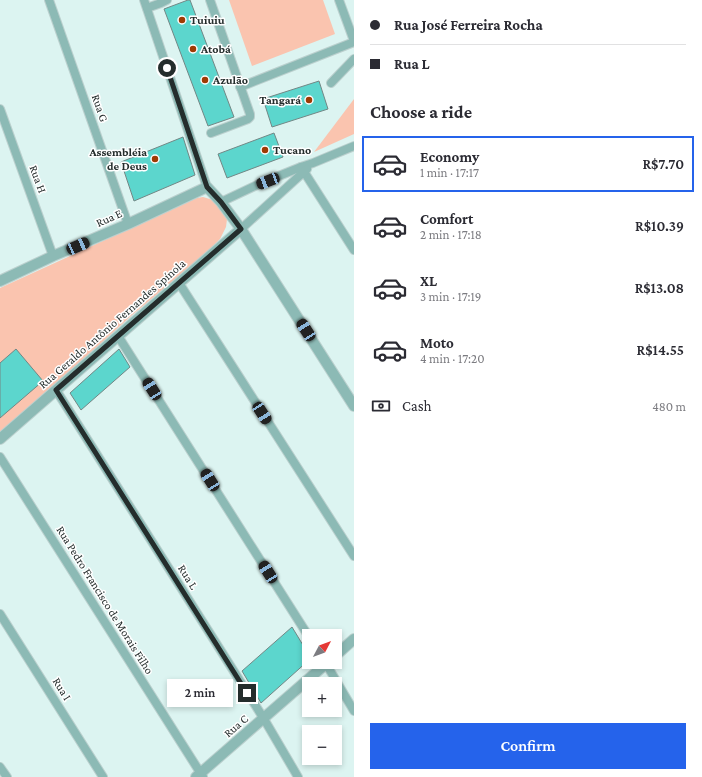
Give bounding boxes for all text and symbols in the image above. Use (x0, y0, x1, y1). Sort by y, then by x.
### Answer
place label: Tuiuiu (190, 13, 225, 27)
marker: Tuiuiu (177, 15, 187, 25)
text: Rua José Ferreira Rocha (394, 17, 543, 33)
place label: Atobá (200, 42, 231, 56)
marker: Atobá (188, 44, 198, 54)
text: Rua L (394, 56, 430, 72)
route start (158, 59, 176, 77)
place label: Azulão (212, 73, 248, 87)
marker: Azulão (200, 75, 210, 85)
street label: Rua G (89, 92, 111, 124)
place label: Tangará (259, 93, 301, 107)
marker: Tangará (304, 95, 314, 105)
text: Choose a ride (370, 102, 472, 122)
place label: Tucano (273, 143, 311, 157)
place label: Assembléia de Deus (88, 145, 147, 173)
marker: Tucano (260, 145, 270, 155)
icon: car (372, 146, 408, 182)
text: Economy (420, 149, 479, 165)
marker: Assembléia de Deus (150, 154, 160, 164)
text: R$7.70 (642, 156, 684, 172)
street label: Rua H (27, 163, 50, 195)
text: 1 min · 17:17 (420, 165, 479, 180)
car (255, 171, 281, 191)
street label: Rua E (94, 206, 125, 230)
icon: car (372, 208, 408, 244)
text: Comfort (420, 211, 474, 227)
text: R$10.39 (635, 218, 684, 234)
text: 2 min · 17:18 (420, 227, 482, 242)
car (65, 236, 91, 256)
street label: Rua Geraldo Antônio Fernandes Spínola (36, 256, 189, 392)
icon: car (372, 270, 408, 306)
text: XL (420, 273, 437, 289)
text: R$13.08 (635, 280, 684, 296)
text: 3 min · 17:19 (420, 289, 481, 304)
car (294, 317, 318, 343)
icon: car (372, 332, 408, 368)
text: Moto (420, 335, 454, 351)
text: R$14.55 (637, 342, 684, 358)
text: 4 min · 17:20 (420, 351, 485, 366)
car (141, 376, 163, 402)
icon: cash (370, 395, 392, 417)
text: Cash (402, 398, 432, 414)
text: 480 m (652, 399, 686, 414)
car (250, 400, 274, 426)
car (199, 467, 221, 493)
street label: Rua Pedro Francisco de Morais Filho (53, 523, 157, 677)
car (257, 559, 279, 585)
street label: Rua L (175, 562, 201, 592)
north arrow (302, 629, 342, 669)
map controls (302, 629, 342, 765)
street label: Rua I (50, 675, 75, 703)
button: + (302, 677, 342, 717)
callout: 2 min (167, 679, 233, 707)
route end (238, 684, 256, 702)
text: 2 min (185, 685, 215, 700)
street label: Rua C (221, 712, 251, 740)
button: Confirm (370, 723, 686, 769)
button: − (302, 725, 342, 765)

